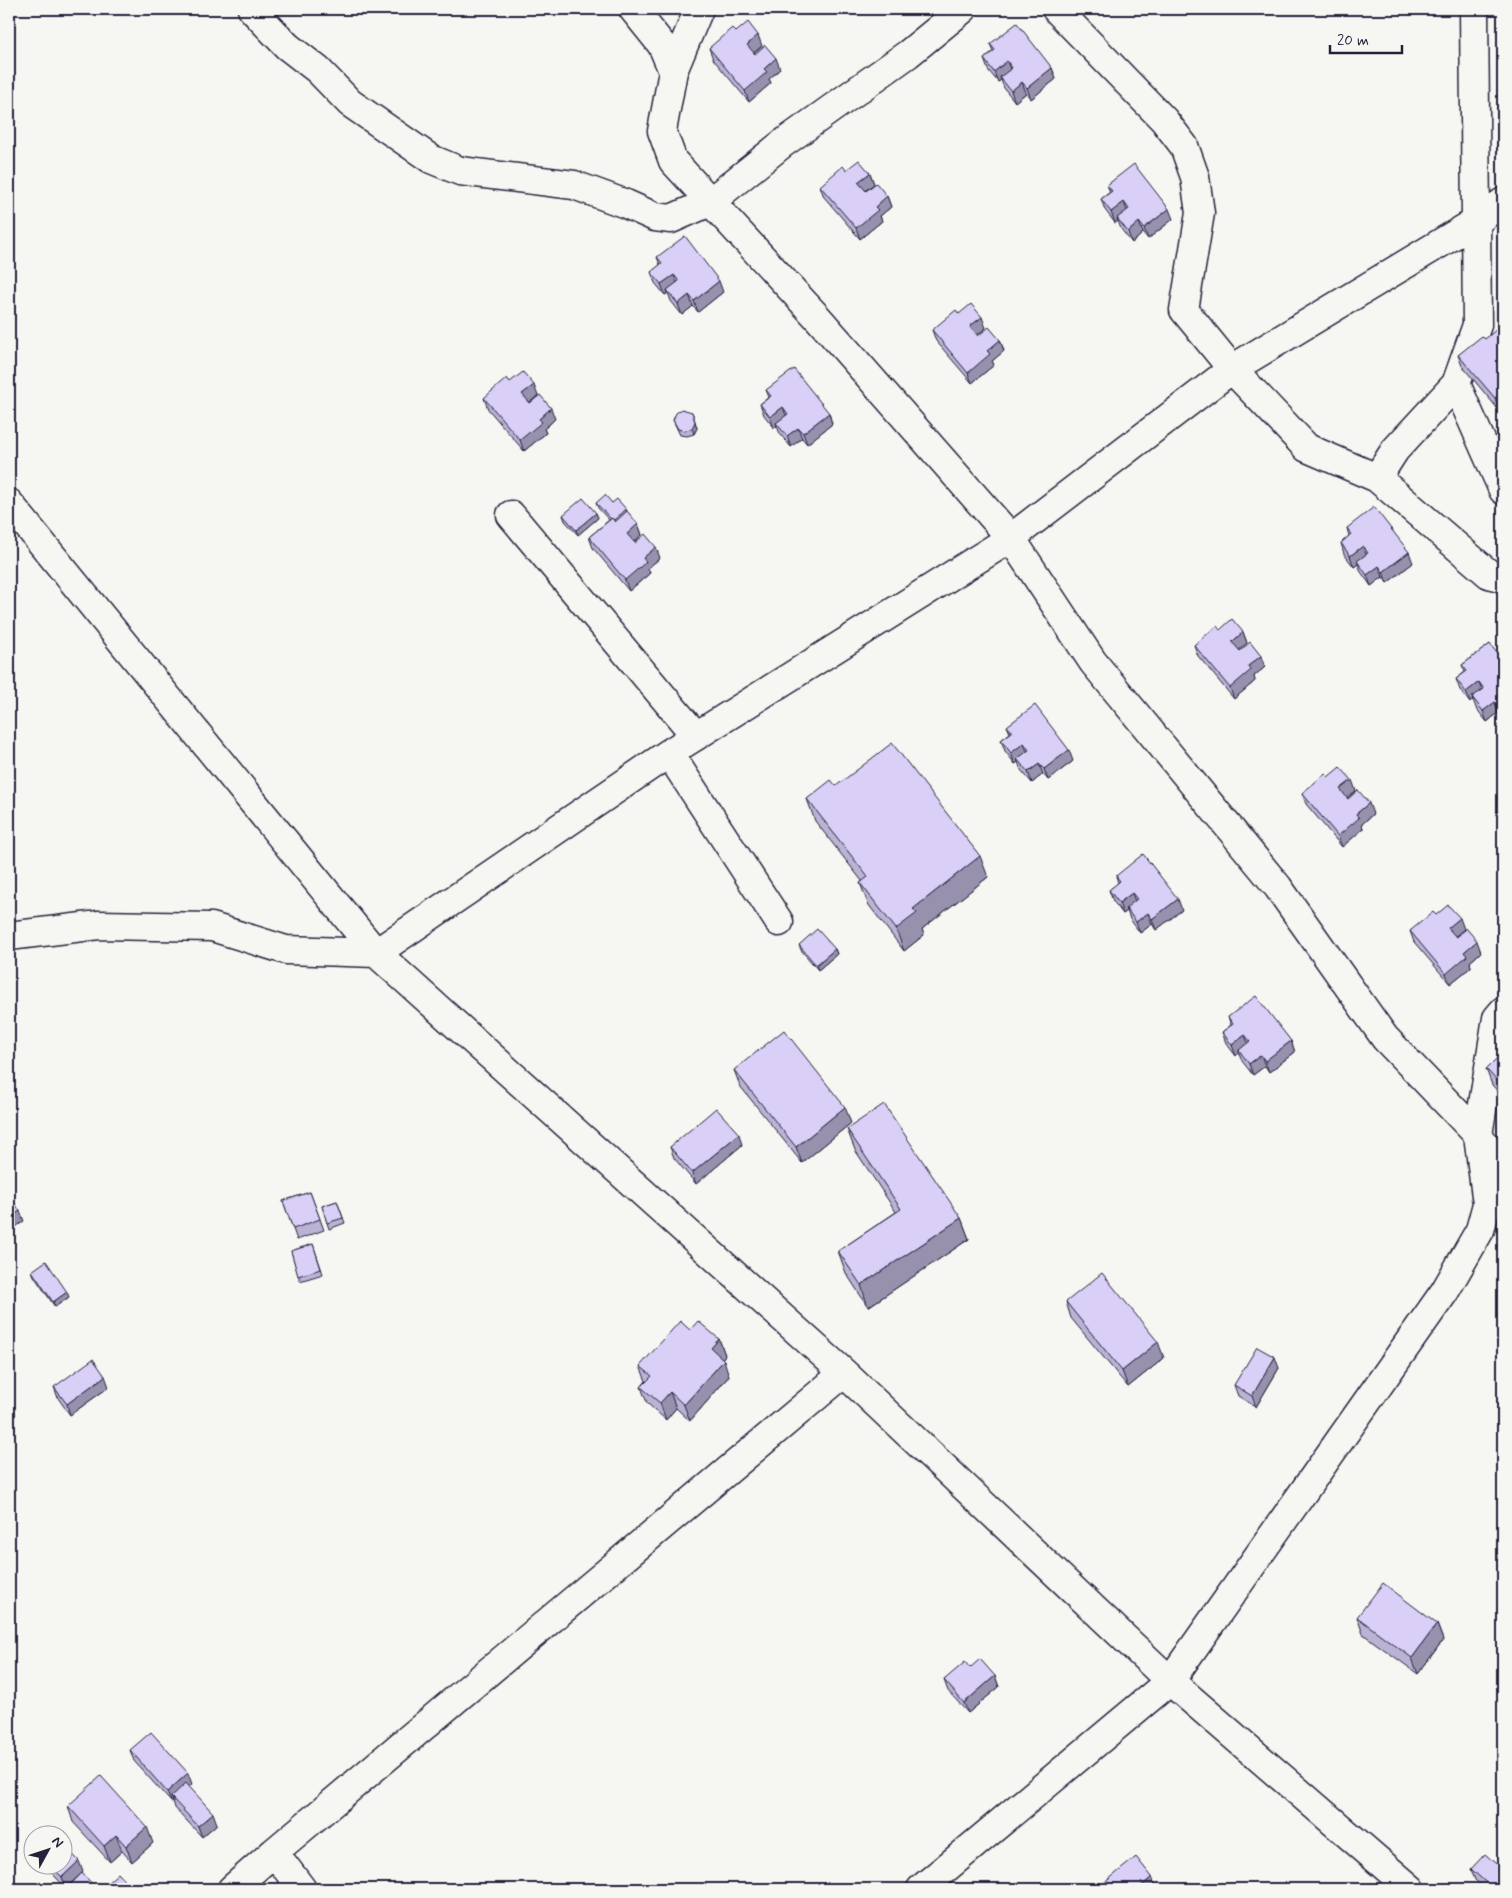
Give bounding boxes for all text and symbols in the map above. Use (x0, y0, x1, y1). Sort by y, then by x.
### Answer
scale bar (1330, 22, 1402, 54)
text: 20 m (1337, 31, 1369, 51)
north arrow (22, 1826, 72, 1876)
text: N (47, 1833, 67, 1852)

